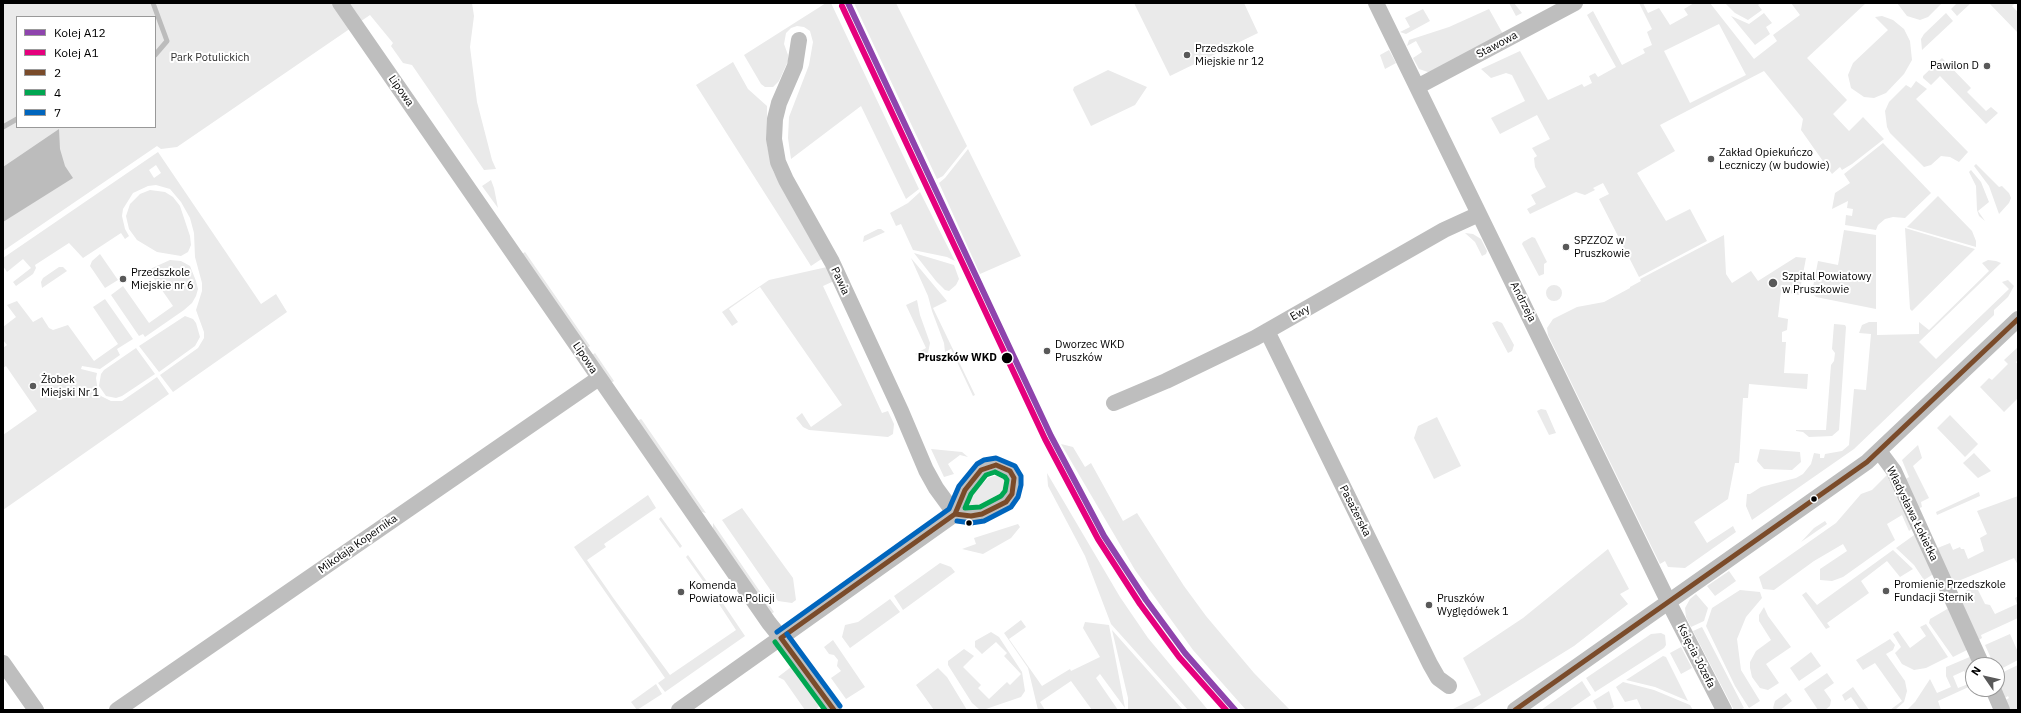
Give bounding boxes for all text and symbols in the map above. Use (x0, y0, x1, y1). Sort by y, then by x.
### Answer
legend (16, 16, 156, 128)
text: Kolej A12 (54, 25, 106, 40)
street label: Stawowa (1474, 29, 1520, 61)
place label: Przedszkole Miejskie nr 12 (1195, 42, 1264, 68)
text: Kolej A1 (54, 45, 99, 60)
marker: Przedszkole Miejskie nr 12 (1182, 50, 1192, 60)
park label: Park Potulickich (170, 51, 250, 65)
place label: Pawilon D (1930, 59, 1979, 73)
marker: Pawilon D (1982, 61, 1992, 71)
text: 2 (54, 65, 61, 80)
street label: Lipowa (386, 73, 416, 109)
text: 4 (54, 85, 61, 100)
text: 7 (54, 105, 61, 120)
place label: Zakład Opiekuńczo Leczniczy (w budowie) (1719, 146, 1830, 172)
marker: Zakład Opiekuńczo Leczniczy (w budowie) (1706, 154, 1716, 164)
place label: SPZZOZ w Pruszkowie (1574, 234, 1630, 260)
marker: SPZZOZ w Pruszkowie (1561, 242, 1571, 252)
street label: Pawia (828, 265, 852, 297)
place label: Przedszkole Miejskie nr 6 (131, 266, 193, 292)
place label: Szpital Powiatowy w Pruszkowie (1782, 270, 1871, 296)
marker: Przedszkole Miejskie nr 6 (118, 274, 128, 284)
marker: Szpital Powiatowy w Pruszkowie (1767, 277, 1779, 289)
street label: Andrzeja (1507, 280, 1539, 324)
street label: Ewy (1288, 302, 1312, 324)
place label: Dworzec WKD Pruszków (1055, 338, 1124, 364)
street label: Lipowa (570, 340, 600, 376)
marker: Dworzec WKD Pruszków (1042, 346, 1052, 356)
place label: Pruszków WKD (918, 351, 997, 365)
marker: Pruszków WKD (1000, 351, 1014, 365)
place label: Żłobek Miejski Nr 1 (41, 373, 99, 399)
marker: Żłobek Miejski Nr 1 (28, 381, 38, 391)
street label: Władysława Łokietka (1883, 465, 1941, 563)
street label: Pasażerska (1336, 483, 1374, 539)
unlabelled marker (1809, 494, 1819, 504)
street label: Mikołaja Kopernika (316, 512, 400, 576)
unlabelled marker (964, 518, 974, 528)
place label: Promienie Przedszkole Fundacji Sternik (1894, 578, 2006, 604)
place label: Komenda Powiatowa Policji (689, 579, 775, 605)
marker: Promienie Przedszkole Fundacji Sternik (1881, 586, 1891, 596)
marker: Komenda Powiatowa Policji (676, 587, 686, 597)
place label: Pruszków Wyględówek 1 (1437, 592, 1509, 618)
marker: Pruszków Wyględówek 1 (1424, 600, 1434, 610)
street label: Księcia Józefa (1674, 622, 1718, 690)
north arrow (1965, 657, 2005, 697)
text: N (1968, 664, 1984, 678)

